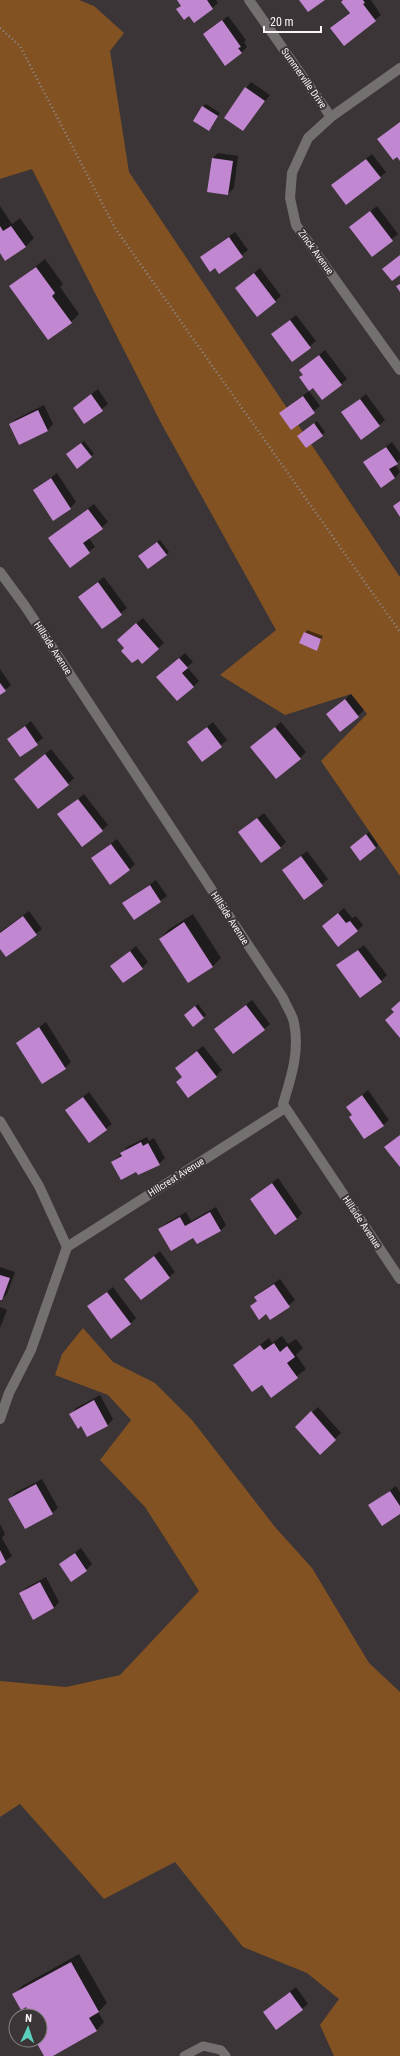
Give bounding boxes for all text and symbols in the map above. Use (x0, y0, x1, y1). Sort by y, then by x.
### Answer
scale bar (264, 8, 321, 34)
text: 20 m (270, 15, 294, 29)
street label: Summerville Drive (279, 46, 329, 110)
street label: Zinck Avenue (296, 227, 336, 277)
street label: Hillside Avenue (32, 620, 74, 677)
street label: Hillside Avenue (209, 890, 251, 947)
street label: Hillcrest Avenue (146, 1155, 206, 1199)
street label: Hillside Avenue (340, 1194, 384, 1250)
north arrow (8, 2008, 48, 2048)
text: N (25, 2012, 32, 2025)

